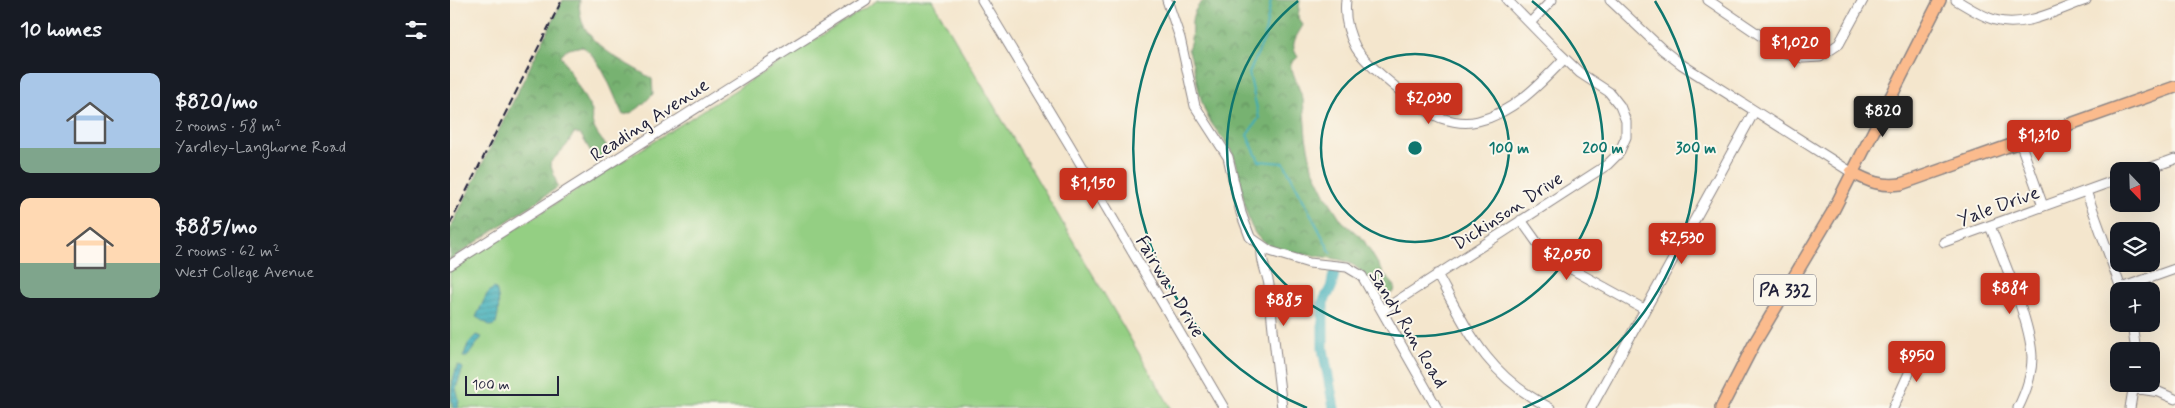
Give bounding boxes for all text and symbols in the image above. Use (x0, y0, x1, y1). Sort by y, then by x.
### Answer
text: 10 homes (20, 16, 102, 44)
icon: filters (402, 16, 430, 44)
pin: $1,020 (1754, 27, 1836, 69)
text: $1,020 (1771, 32, 1819, 53)
street label: Reading Avenue (586, 73, 715, 169)
pin: $2,030 (1388, 82, 1470, 125)
text: $820/mo (175, 88, 258, 116)
text: $2,030 (1406, 88, 1452, 109)
icon: home (60, 93, 120, 153)
pin: $820 (1853, 96, 1913, 138)
text: $820 (1865, 101, 1901, 122)
text: 2 rooms · 58 m² (175, 116, 281, 137)
pin: $1,310 (1998, 120, 2080, 162)
text: $1,310 (2018, 125, 2060, 146)
text: Yardley-Langhorne Road (175, 137, 346, 158)
centre of rings (1406, 139, 1424, 157)
text: 100 m (1489, 139, 1529, 159)
text: 200 m (1583, 139, 1624, 159)
text: 300 m (1676, 139, 1716, 159)
north arrow (2110, 162, 2160, 212)
map controls (2110, 162, 2160, 392)
street label: Dickinson Drive (1448, 166, 1568, 256)
pin: $1,150 (1052, 168, 1134, 210)
text: $1,150 (1071, 173, 1115, 194)
street label: Yale Drive (1954, 180, 2043, 233)
text: $885/mo (175, 213, 257, 241)
icon: home (60, 218, 120, 278)
pin: $2,530 (1641, 222, 1723, 265)
button: layers (2110, 222, 2160, 272)
text: $2,530 (1660, 228, 1704, 249)
street label: Fairway Drive (1128, 231, 1210, 343)
pin: $2,050 (1526, 238, 1608, 281)
text: 2 rooms · 62 m² (175, 241, 280, 262)
text: $2,050 (1543, 244, 1591, 265)
text: West College Avenue (175, 262, 314, 283)
street label: Sandy Run Road (1362, 265, 1453, 393)
pin: $884 (1980, 272, 2040, 315)
road number: PA 332 (1754, 274, 1816, 306)
text: $884 (1992, 278, 2028, 299)
button: + (2110, 282, 2160, 332)
pin: $885 (1254, 284, 1314, 327)
text: $885 (1266, 290, 1302, 311)
pin: $950 (1887, 340, 1947, 383)
button: − (2110, 342, 2160, 392)
text: $950 (1899, 346, 1935, 367)
scale bar (465, 373, 559, 396)
text: 100 m (472, 376, 510, 394)

